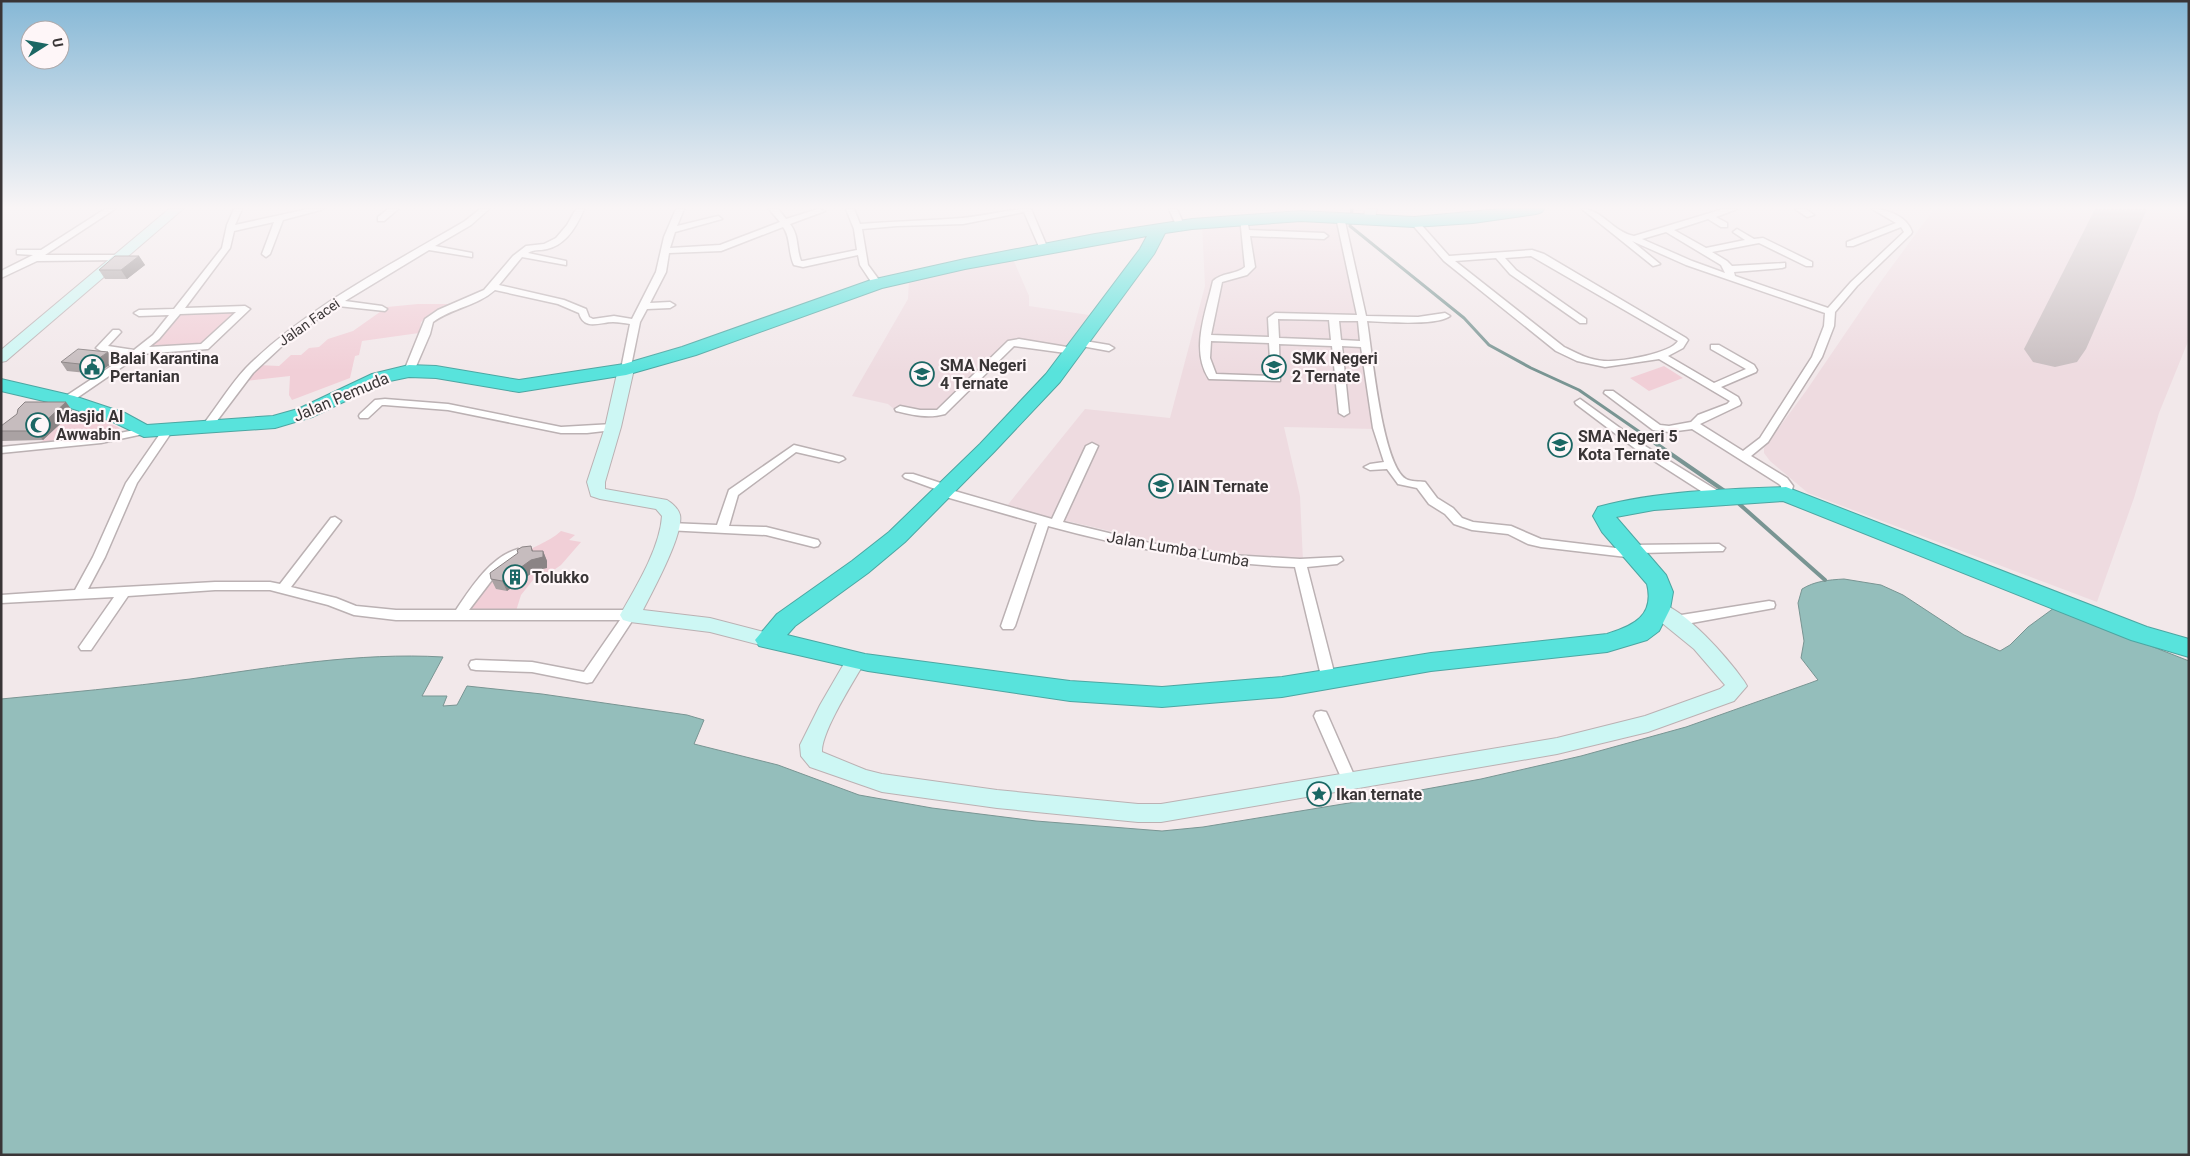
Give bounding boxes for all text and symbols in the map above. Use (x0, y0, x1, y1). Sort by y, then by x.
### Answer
north arrow (20, 20, 70, 70)
text: U (49, 36, 66, 49)
street label: Jalan Facei (275, 295, 343, 349)
place label: Balai Karantina Pertanian (110, 349, 219, 386)
place label: SMK Negeri 2 Ternate (1292, 349, 1378, 386)
public building icon: Balai Karantina Pertanian (79, 354, 105, 380)
school or university icon: SMK Negeri 2 Ternate (1261, 354, 1287, 380)
place label: SMA Negeri 4 Ternate (940, 356, 1027, 393)
school or university icon: SMA Negeri 4 Ternate (909, 361, 935, 387)
street label: Jalan Pemuda (290, 368, 392, 426)
place label: Masjid Al Awwabin (56, 407, 123, 444)
mosque icon: Masjid Al Awwabin (25, 412, 51, 438)
place label: SMA Negeri 5 Kota Ternate (1578, 427, 1678, 464)
school or university icon: SMA Negeri 5 Kota Ternate (1547, 432, 1573, 458)
school or university icon: IAIN Ternate (1148, 473, 1174, 499)
place label: IAIN Ternate (1178, 477, 1269, 496)
street label: Jalan Lumba Lumba (1105, 527, 1251, 571)
building icon: Tolukko (502, 564, 528, 590)
place label: Tolukko (532, 568, 589, 587)
place icon: Ikan ternate (1306, 781, 1332, 807)
place label: Ikan ternate (1336, 785, 1423, 804)

